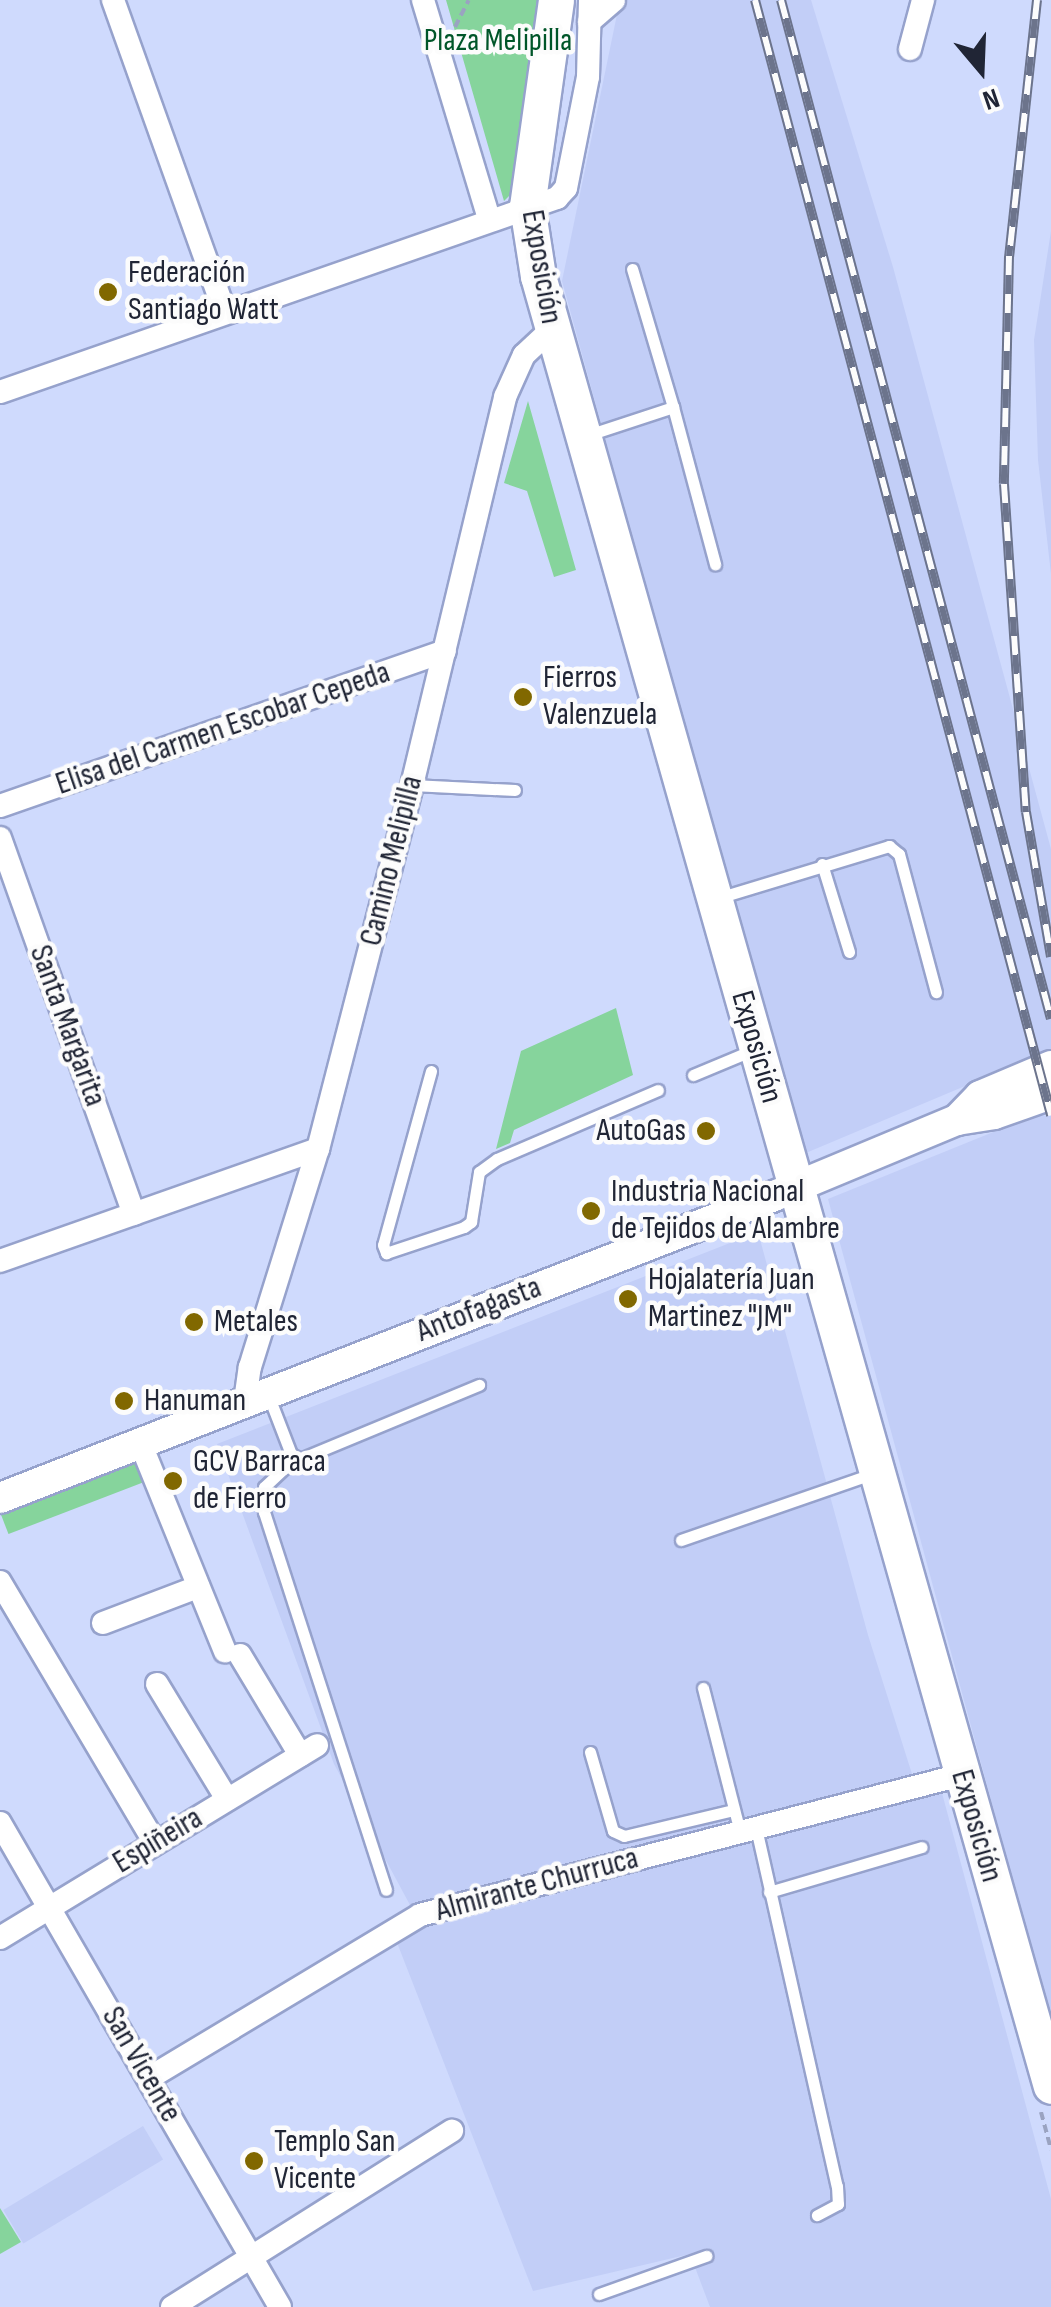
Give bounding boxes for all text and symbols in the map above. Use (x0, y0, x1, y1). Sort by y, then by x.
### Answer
north arrow (931, 20, 1031, 120)
park label: Plaza Melipilla (424, 22, 572, 60)
text: N (978, 81, 1003, 117)
street label: Exposición (512, 207, 570, 327)
place label: Federación Santiago Watt (128, 255, 279, 330)
marker: Federación Santiago Watt (97, 281, 119, 303)
street label: Elisa del Carmen Escobar Cepeda (51, 654, 395, 804)
place label: Fierros Valenzuela (543, 660, 657, 735)
marker: Fierros Valenzuela (512, 686, 534, 708)
street label: Camino Melipilla (352, 772, 432, 950)
street label: Santa Margarita (20, 940, 114, 1112)
street label: Exposición (722, 986, 790, 1108)
place label: AutoGas (597, 1112, 686, 1150)
marker: AutoGas (695, 1120, 717, 1142)
place label: Industria Nacional de Tejidos de Alambre (611, 1174, 840, 1249)
marker: Industria Nacional de Tejidos de Alambre (580, 1200, 602, 1222)
place label: Hojalatería Juan Martinez "JM" (648, 1262, 815, 1337)
street label: Antofagasta (411, 1269, 547, 1351)
marker: Hojalatería Juan Martinez "JM" (617, 1288, 639, 1310)
place label: Metales (214, 1303, 298, 1341)
marker: Metales (183, 1311, 205, 1333)
place label: Hanuman (144, 1382, 246, 1420)
marker: Hanuman (113, 1390, 135, 1412)
place label: GCV Barraca de Fierro (193, 1444, 326, 1519)
marker: GCV Barraca de Fierro (162, 1470, 184, 1492)
street label: Exposición (942, 1765, 1010, 1887)
street label: Espiñeira (106, 1799, 210, 1883)
street label: Almirante Churruca (432, 1840, 642, 1930)
street label: San Vicente (93, 2000, 189, 2130)
place label: Templo San Vicente (274, 2124, 396, 2199)
marker: Templo San Vicente (243, 2150, 265, 2172)

